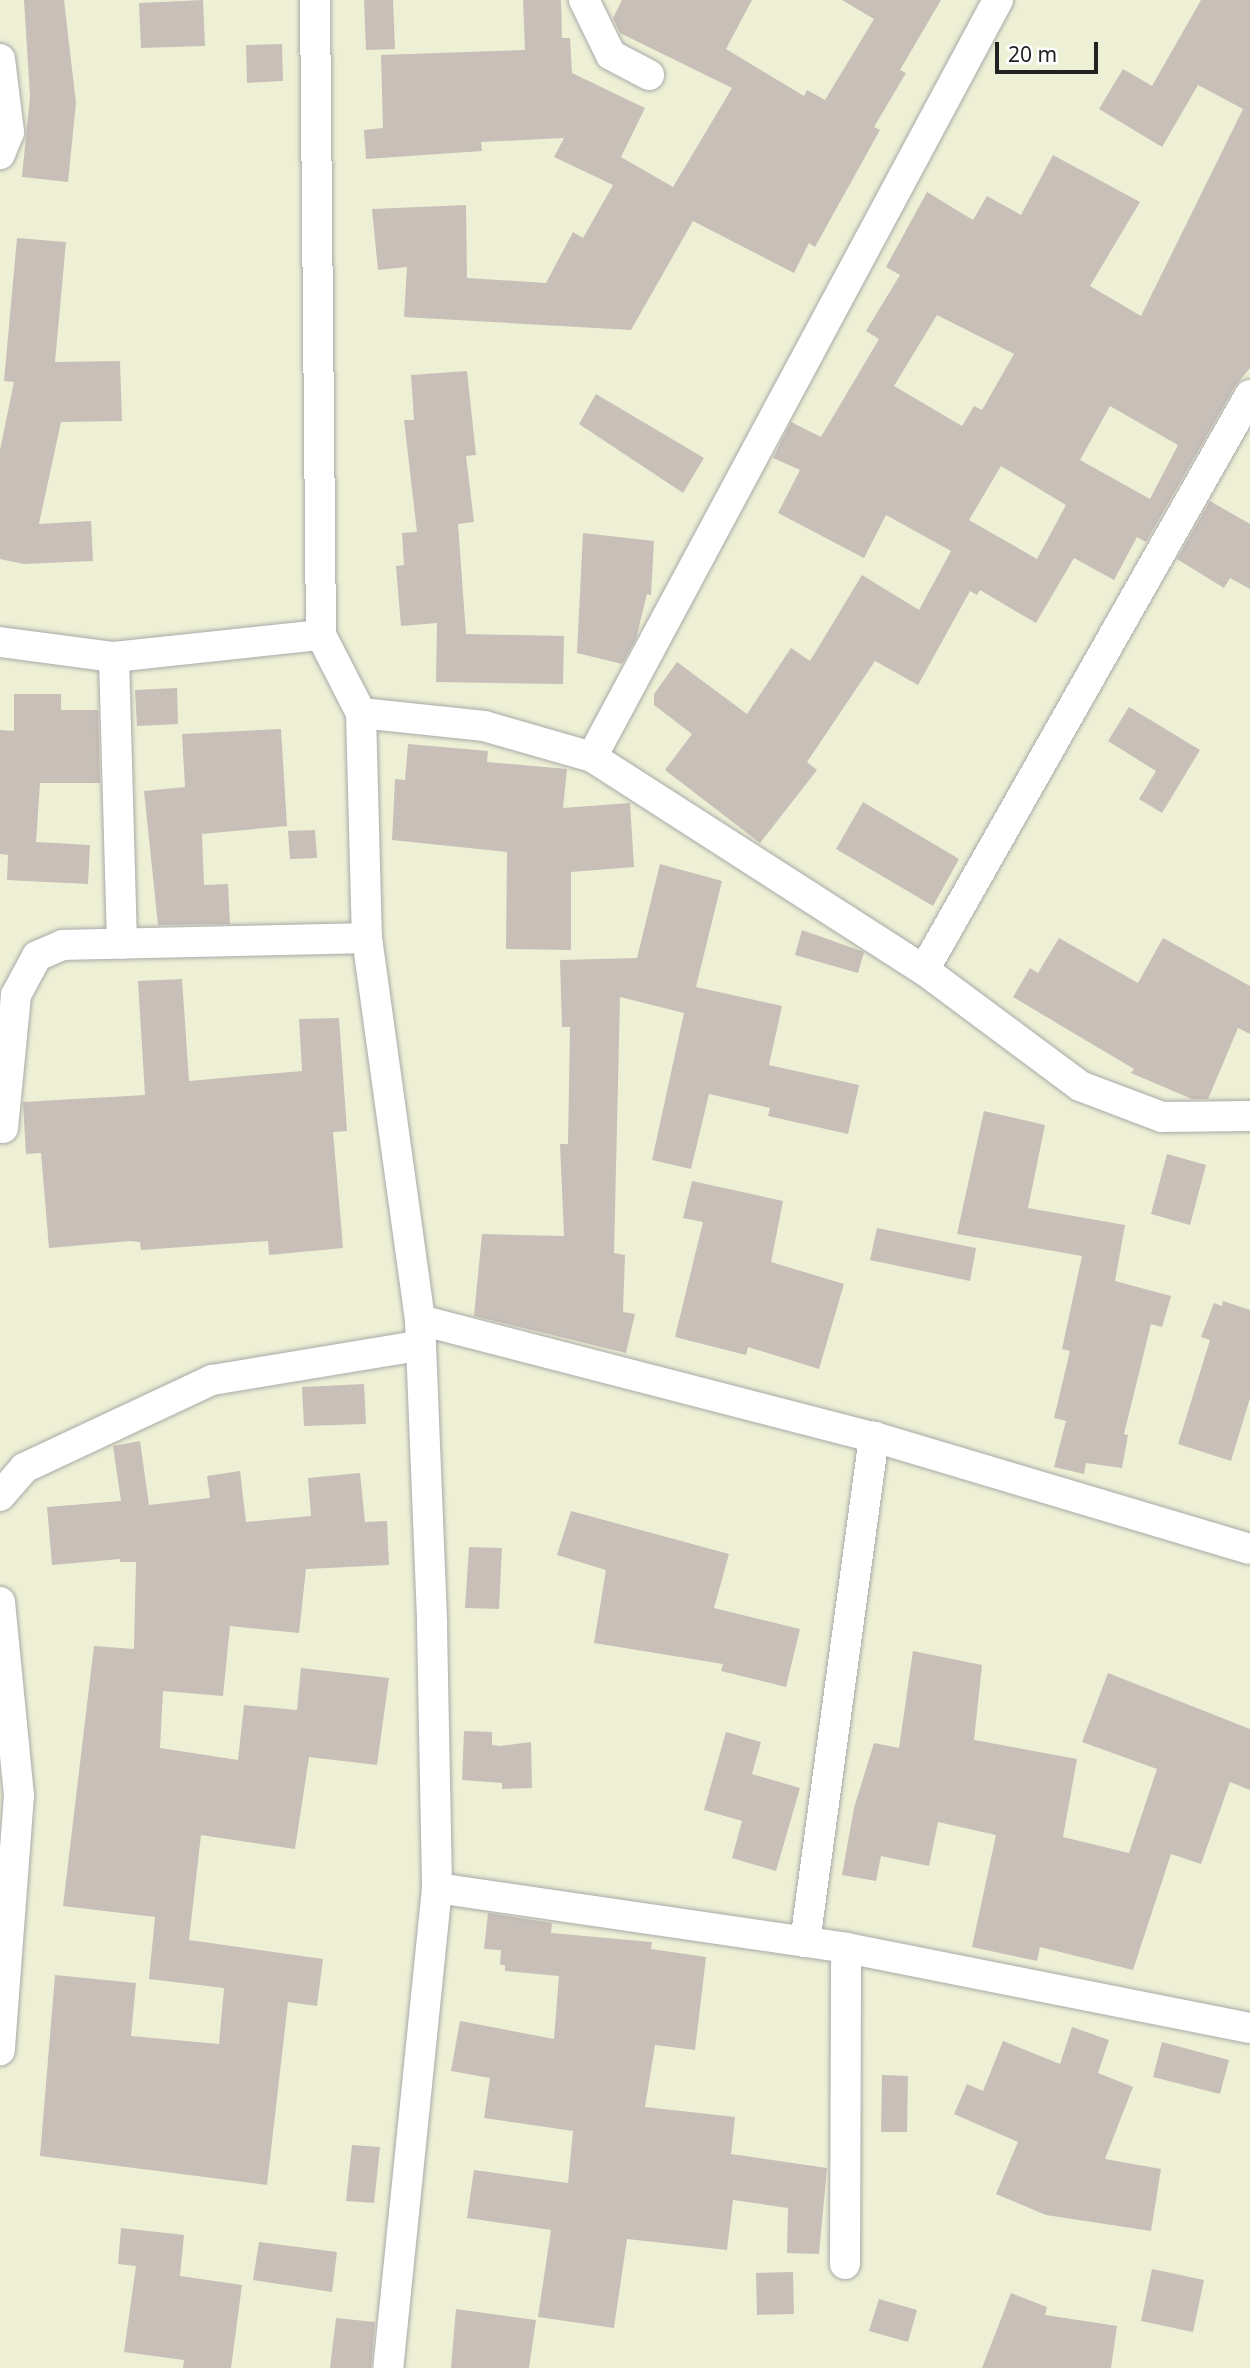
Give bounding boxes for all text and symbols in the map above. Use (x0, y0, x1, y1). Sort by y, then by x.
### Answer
scale bar (998, 28, 1101, 72)
text: 20 m (1008, 40, 1057, 68)

